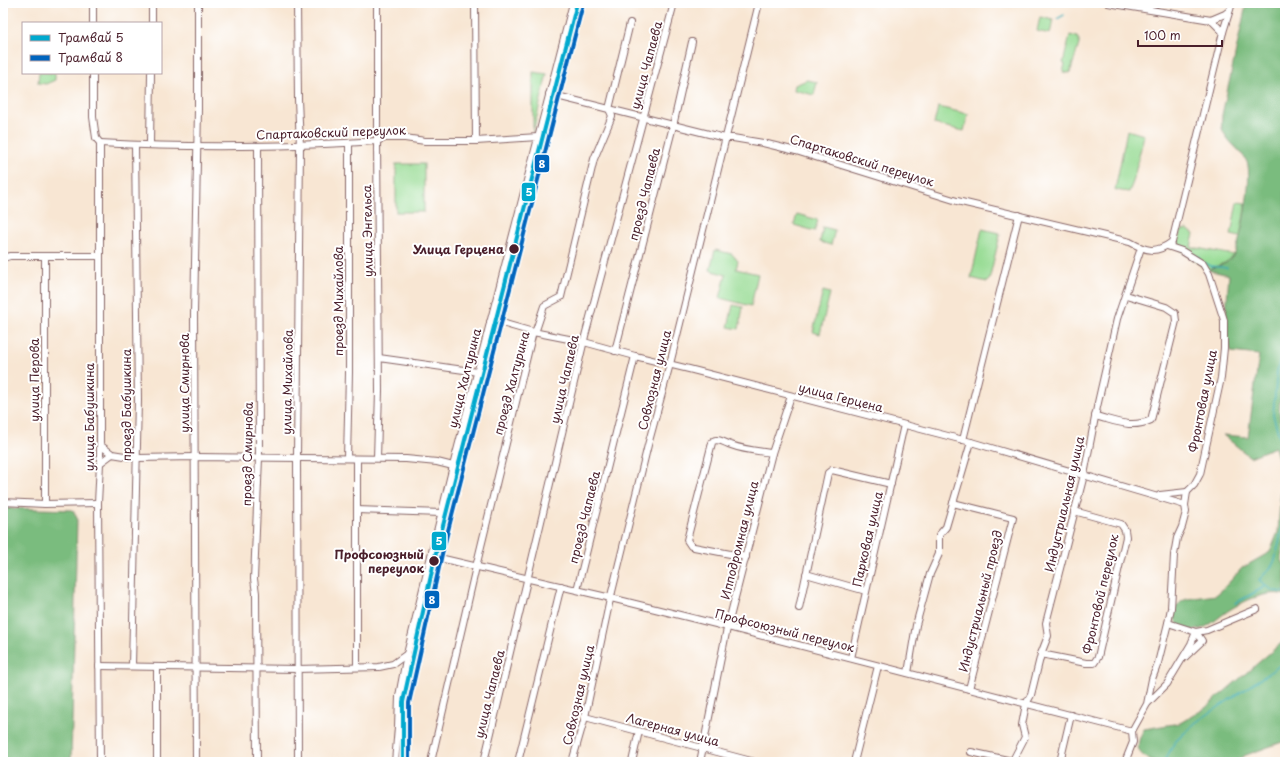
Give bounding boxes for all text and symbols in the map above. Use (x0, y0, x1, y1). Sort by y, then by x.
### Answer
street label: улица Чапаева (626, 18, 667, 111)
legend (22, 22, 162, 74)
scale bar (1138, 22, 1222, 48)
text: 100 m (1144, 26, 1181, 44)
text: Трамвай 5 (58, 28, 124, 46)
text: Трамвай 8 (58, 48, 123, 66)
street label: Спартаковский переулок (256, 120, 407, 144)
street label: Спартаковский переулок (788, 129, 937, 191)
street label: проезд Чапаева (624, 145, 664, 242)
line badge: 8 (534, 154, 550, 173)
text: 8 (539, 155, 546, 172)
line badge: 5 (521, 182, 536, 202)
text: 5 (525, 183, 533, 200)
street label: улица Энгельса (357, 184, 377, 277)
place label: Улица Герцена (412, 240, 504, 258)
marker: Улица Герцена (507, 242, 521, 256)
street label: проезд Михайлова (329, 245, 347, 356)
street label: улица Халтурина (443, 326, 485, 430)
street label: Совхозная улица (633, 328, 675, 432)
street label: улица Михайлова (277, 329, 297, 435)
street label: проезд Халтурина (488, 329, 534, 437)
street label: улица Чапаева (545, 332, 583, 425)
street label: улица Смирнова (175, 333, 193, 433)
street label: улица Перова (25, 338, 43, 422)
street label: проезд Бабушкина (117, 348, 135, 461)
street label: Фронтовая улица (1183, 348, 1221, 454)
street label: улица Бабушкина (80, 362, 98, 471)
street label: улица Герцена (797, 378, 886, 416)
street label: проезд Смирнова (237, 401, 257, 506)
street label: Индустриальная улица (1040, 434, 1089, 574)
street label: проезд Чапаева (564, 468, 604, 565)
street label: Ипподромная улица (716, 478, 763, 601)
street label: Парковая улица (847, 489, 887, 589)
street label: Индустриальный проезд (954, 528, 1006, 674)
line badge: 5 (431, 531, 447, 551)
street label: Фронтовой переулок (1077, 531, 1123, 656)
text: 5 (435, 532, 443, 549)
place label: Профсоюзный переулок (334, 545, 424, 577)
marker: Профсоюзный переулок (427, 554, 441, 568)
line badge: 8 (424, 590, 440, 609)
text: 8 (429, 591, 436, 608)
street label: Профсоюзный переулок (713, 604, 858, 656)
street label: Совхозная улица (558, 643, 598, 747)
street label: улица Чапаева (469, 647, 509, 740)
street label: Лагерная улица (624, 708, 722, 750)

